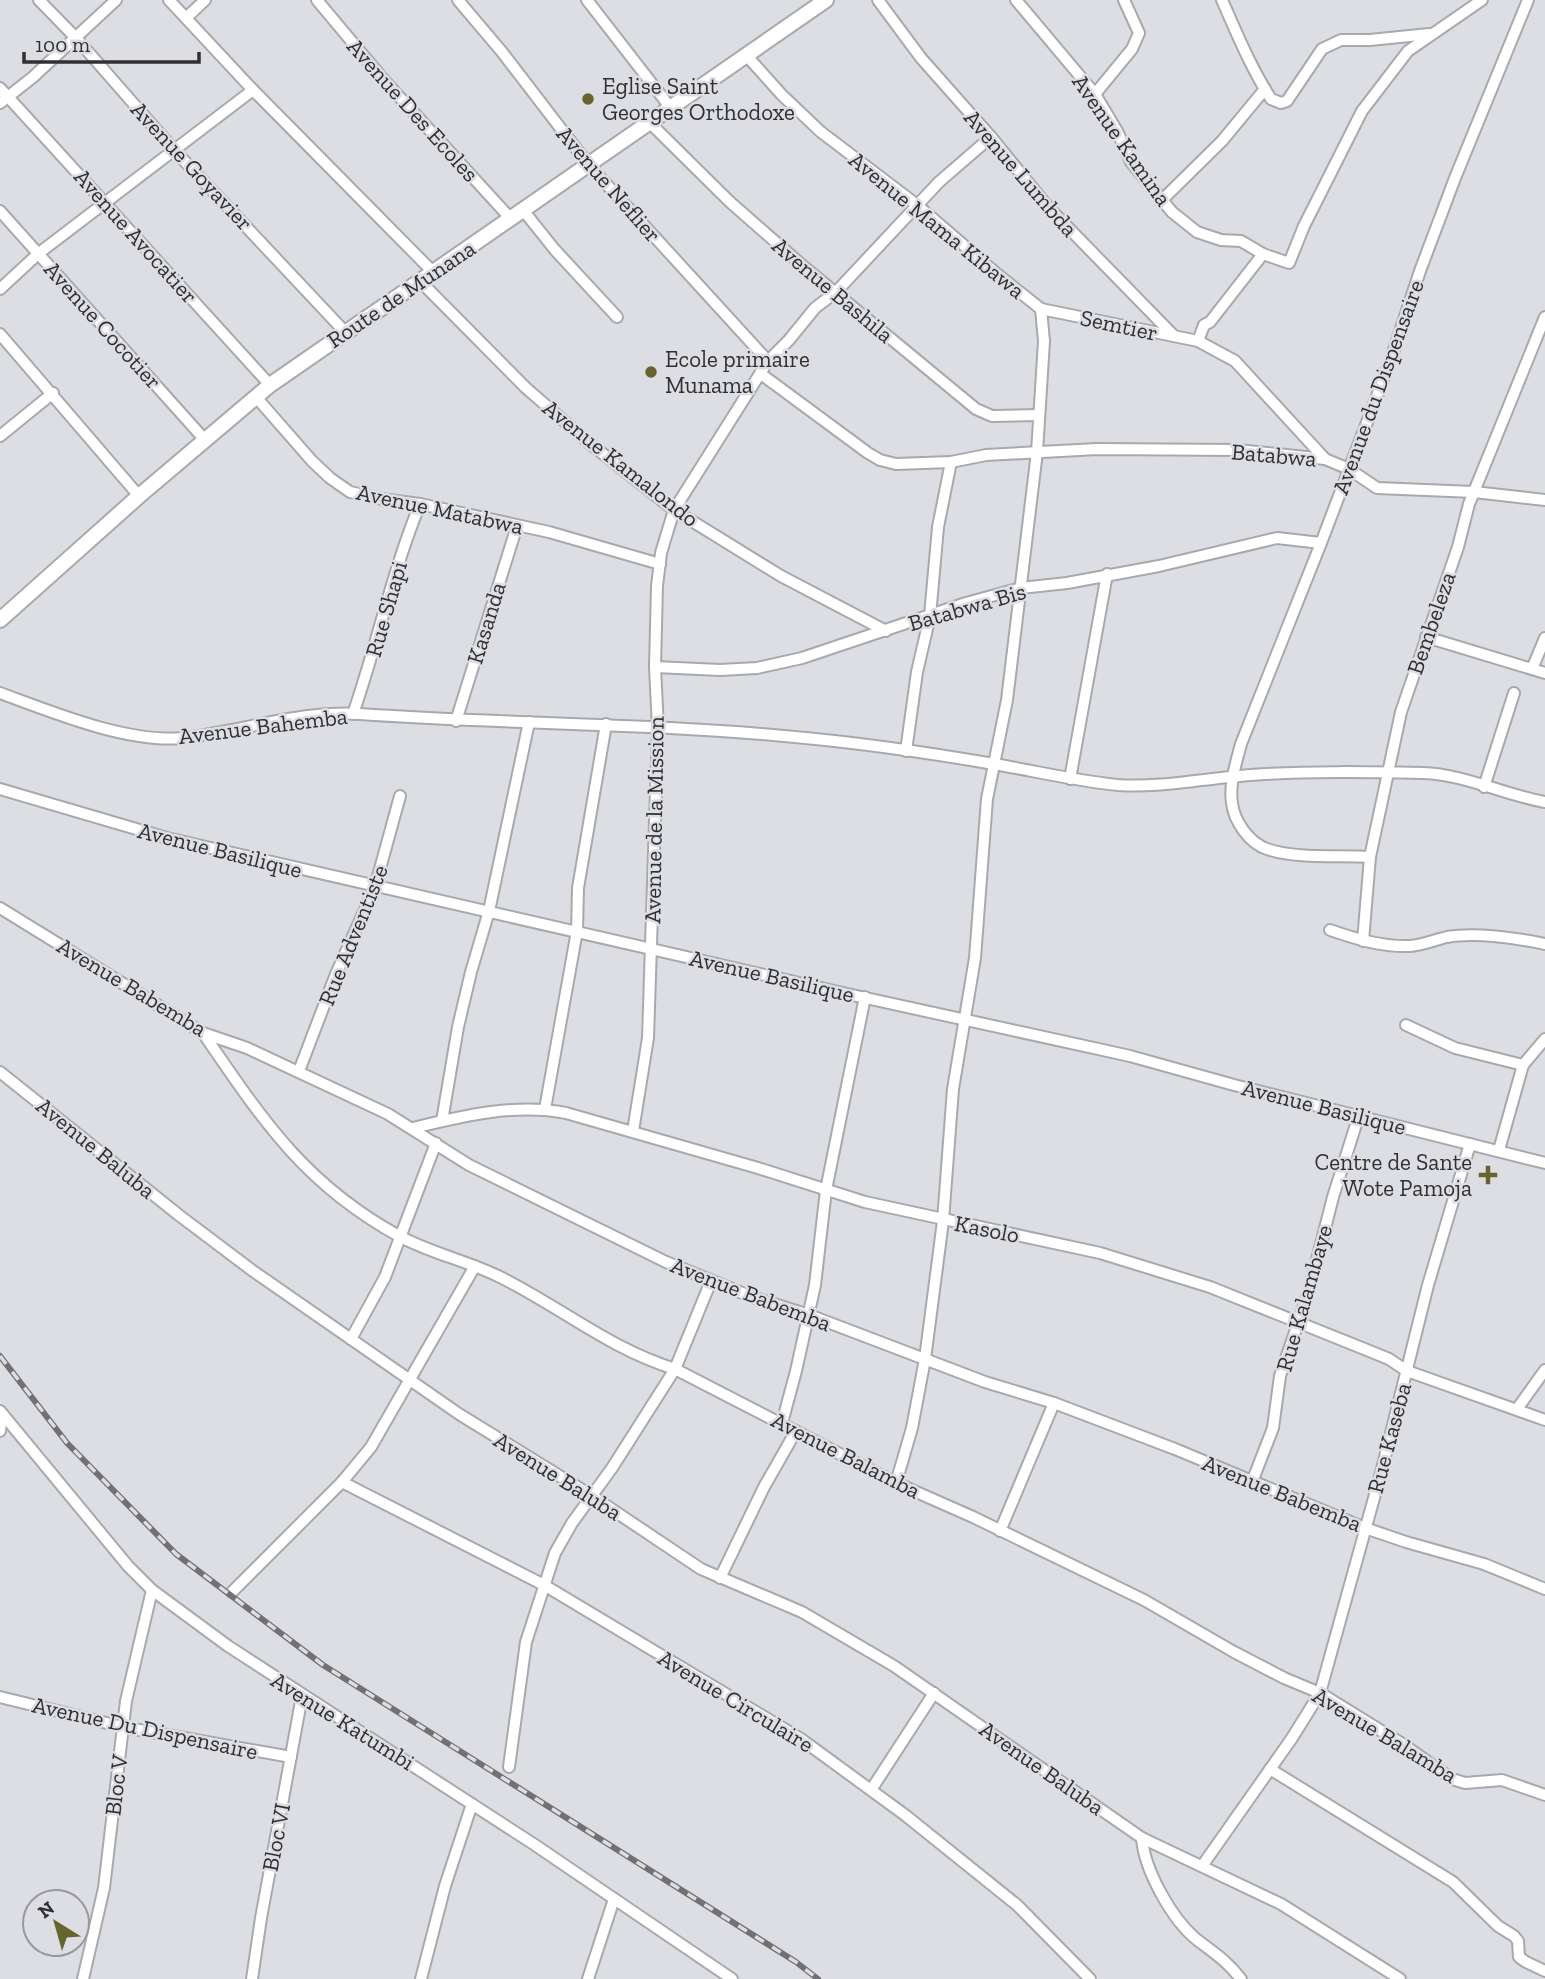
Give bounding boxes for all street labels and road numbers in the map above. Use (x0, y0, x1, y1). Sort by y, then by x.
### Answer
street label: Avenue Des Ecoles (341, 33, 485, 187)
street label: Avenue Kamina (1066, 69, 1178, 211)
street label: Avenue Goyavier (125, 96, 259, 236)
street label: Avenue Lumbda (958, 104, 1084, 242)
street label: Avenue Neflier (551, 120, 667, 248)
street label: Avenue Mama Kibawa (843, 145, 1031, 305)
street label: Avenue Avocatier (68, 163, 204, 309)
street label: Avenue Bashila (767, 231, 899, 349)
street label: Route de Munana (321, 234, 481, 354)
street label: Avenue Cocotier (38, 255, 168, 395)
street label: Avenue du Dispensaire (1326, 276, 1430, 498)
street label: Semtier (1078, 303, 1160, 347)
street label: Avenue Kamalondo (537, 393, 705, 533)
street label: Batabwa (1230, 437, 1318, 473)
street label: Avenue Matabwa (354, 478, 526, 540)
street label: Rue Shapi (359, 558, 413, 660)
street label: Bembeleza (1400, 568, 1462, 678)
street label: Batabwa Bis (905, 577, 1029, 637)
street label: Kasanda (460, 579, 512, 667)
street label: Avenue Bahemba (177, 702, 349, 750)
street label: Avenue de la Mission (638, 716, 670, 924)
street label: Avenue Basilique (135, 816, 305, 884)
street label: Rue Adventiste (312, 861, 394, 1009)
street label: Avenue Babemba (52, 931, 212, 1043)
street label: Avenue Basilique (687, 943, 857, 1009)
street label: Avenue Basilique (1239, 1073, 1409, 1141)
street label: Avenue Baluba (31, 1091, 161, 1205)
street label: Kasolo (952, 1209, 1022, 1249)
street label: Rue Kalambaye (1270, 1221, 1338, 1375)
street label: Avenue Babemba (667, 1251, 835, 1337)
street label: Rue Kaseba (1361, 1380, 1417, 1496)
street label: Avenue Balamba (767, 1405, 925, 1505)
street label: Avenue Baluba (489, 1426, 627, 1526)
street label: Avenue Babemba (1198, 1448, 1366, 1538)
street label: Avenue Circulaire (653, 1643, 819, 1759)
street label: Avenue Katumbi (266, 1666, 420, 1776)
street label: Avenue Balamba (1308, 1681, 1462, 1789)
street label: Avenue Du Dispensaire (30, 1690, 260, 1766)
street label: Avenue Baluba (974, 1715, 1110, 1821)
street label: Bloc V (98, 1753, 134, 1817)
street label: Bloc VI (256, 1800, 296, 1874)

